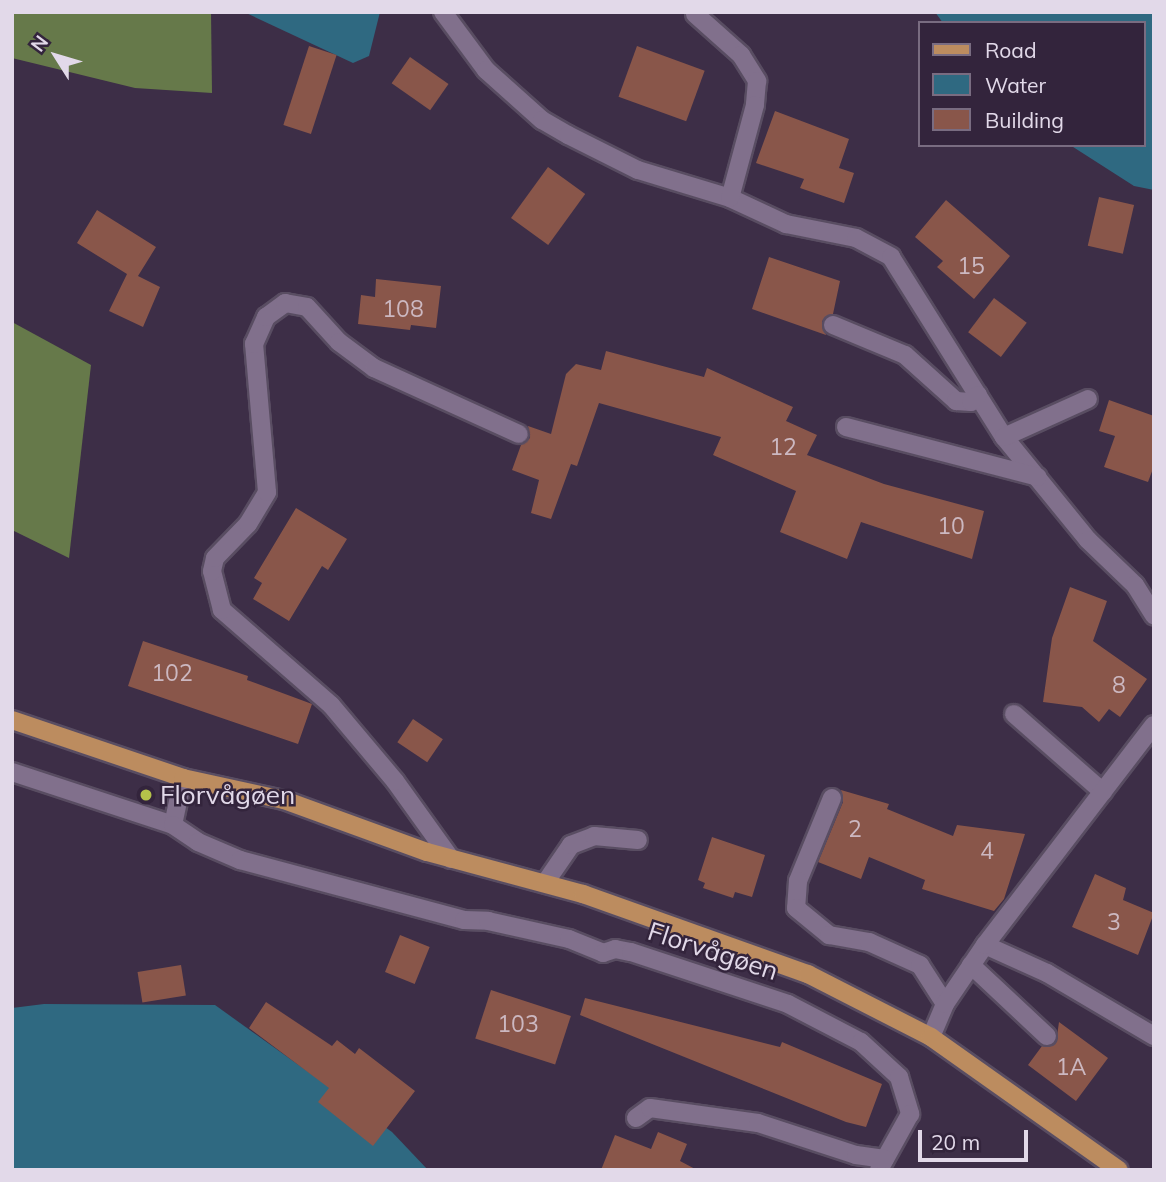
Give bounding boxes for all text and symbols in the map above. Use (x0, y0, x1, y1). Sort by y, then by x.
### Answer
north arrow (21, 21, 91, 91)
legend (918, 21, 1145, 147)
text: N (25, 30, 53, 56)
text: Road (985, 37, 1036, 63)
text: Water (985, 72, 1046, 98)
text: Building (985, 107, 1064, 133)
house number: 15 (957, 252, 985, 280)
house number: 108 (382, 295, 424, 323)
house number: 12 (769, 433, 797, 461)
house number: 10 (937, 512, 965, 540)
house number: 102 (151, 659, 193, 687)
house number: 8 (1112, 671, 1126, 699)
place label: Florvågøen (160, 779, 295, 811)
marker: Florvågøen (138, 787, 154, 803)
house number: 2 (848, 815, 862, 843)
house number: 4 (980, 837, 994, 865)
house number: 3 (1107, 908, 1121, 936)
street label: Florvågøen (644, 915, 782, 987)
house number: 103 (497, 1010, 539, 1038)
house number: 1A (1056, 1053, 1086, 1081)
scale bar (921, 1116, 1031, 1160)
text: 20 m (931, 1129, 980, 1155)

